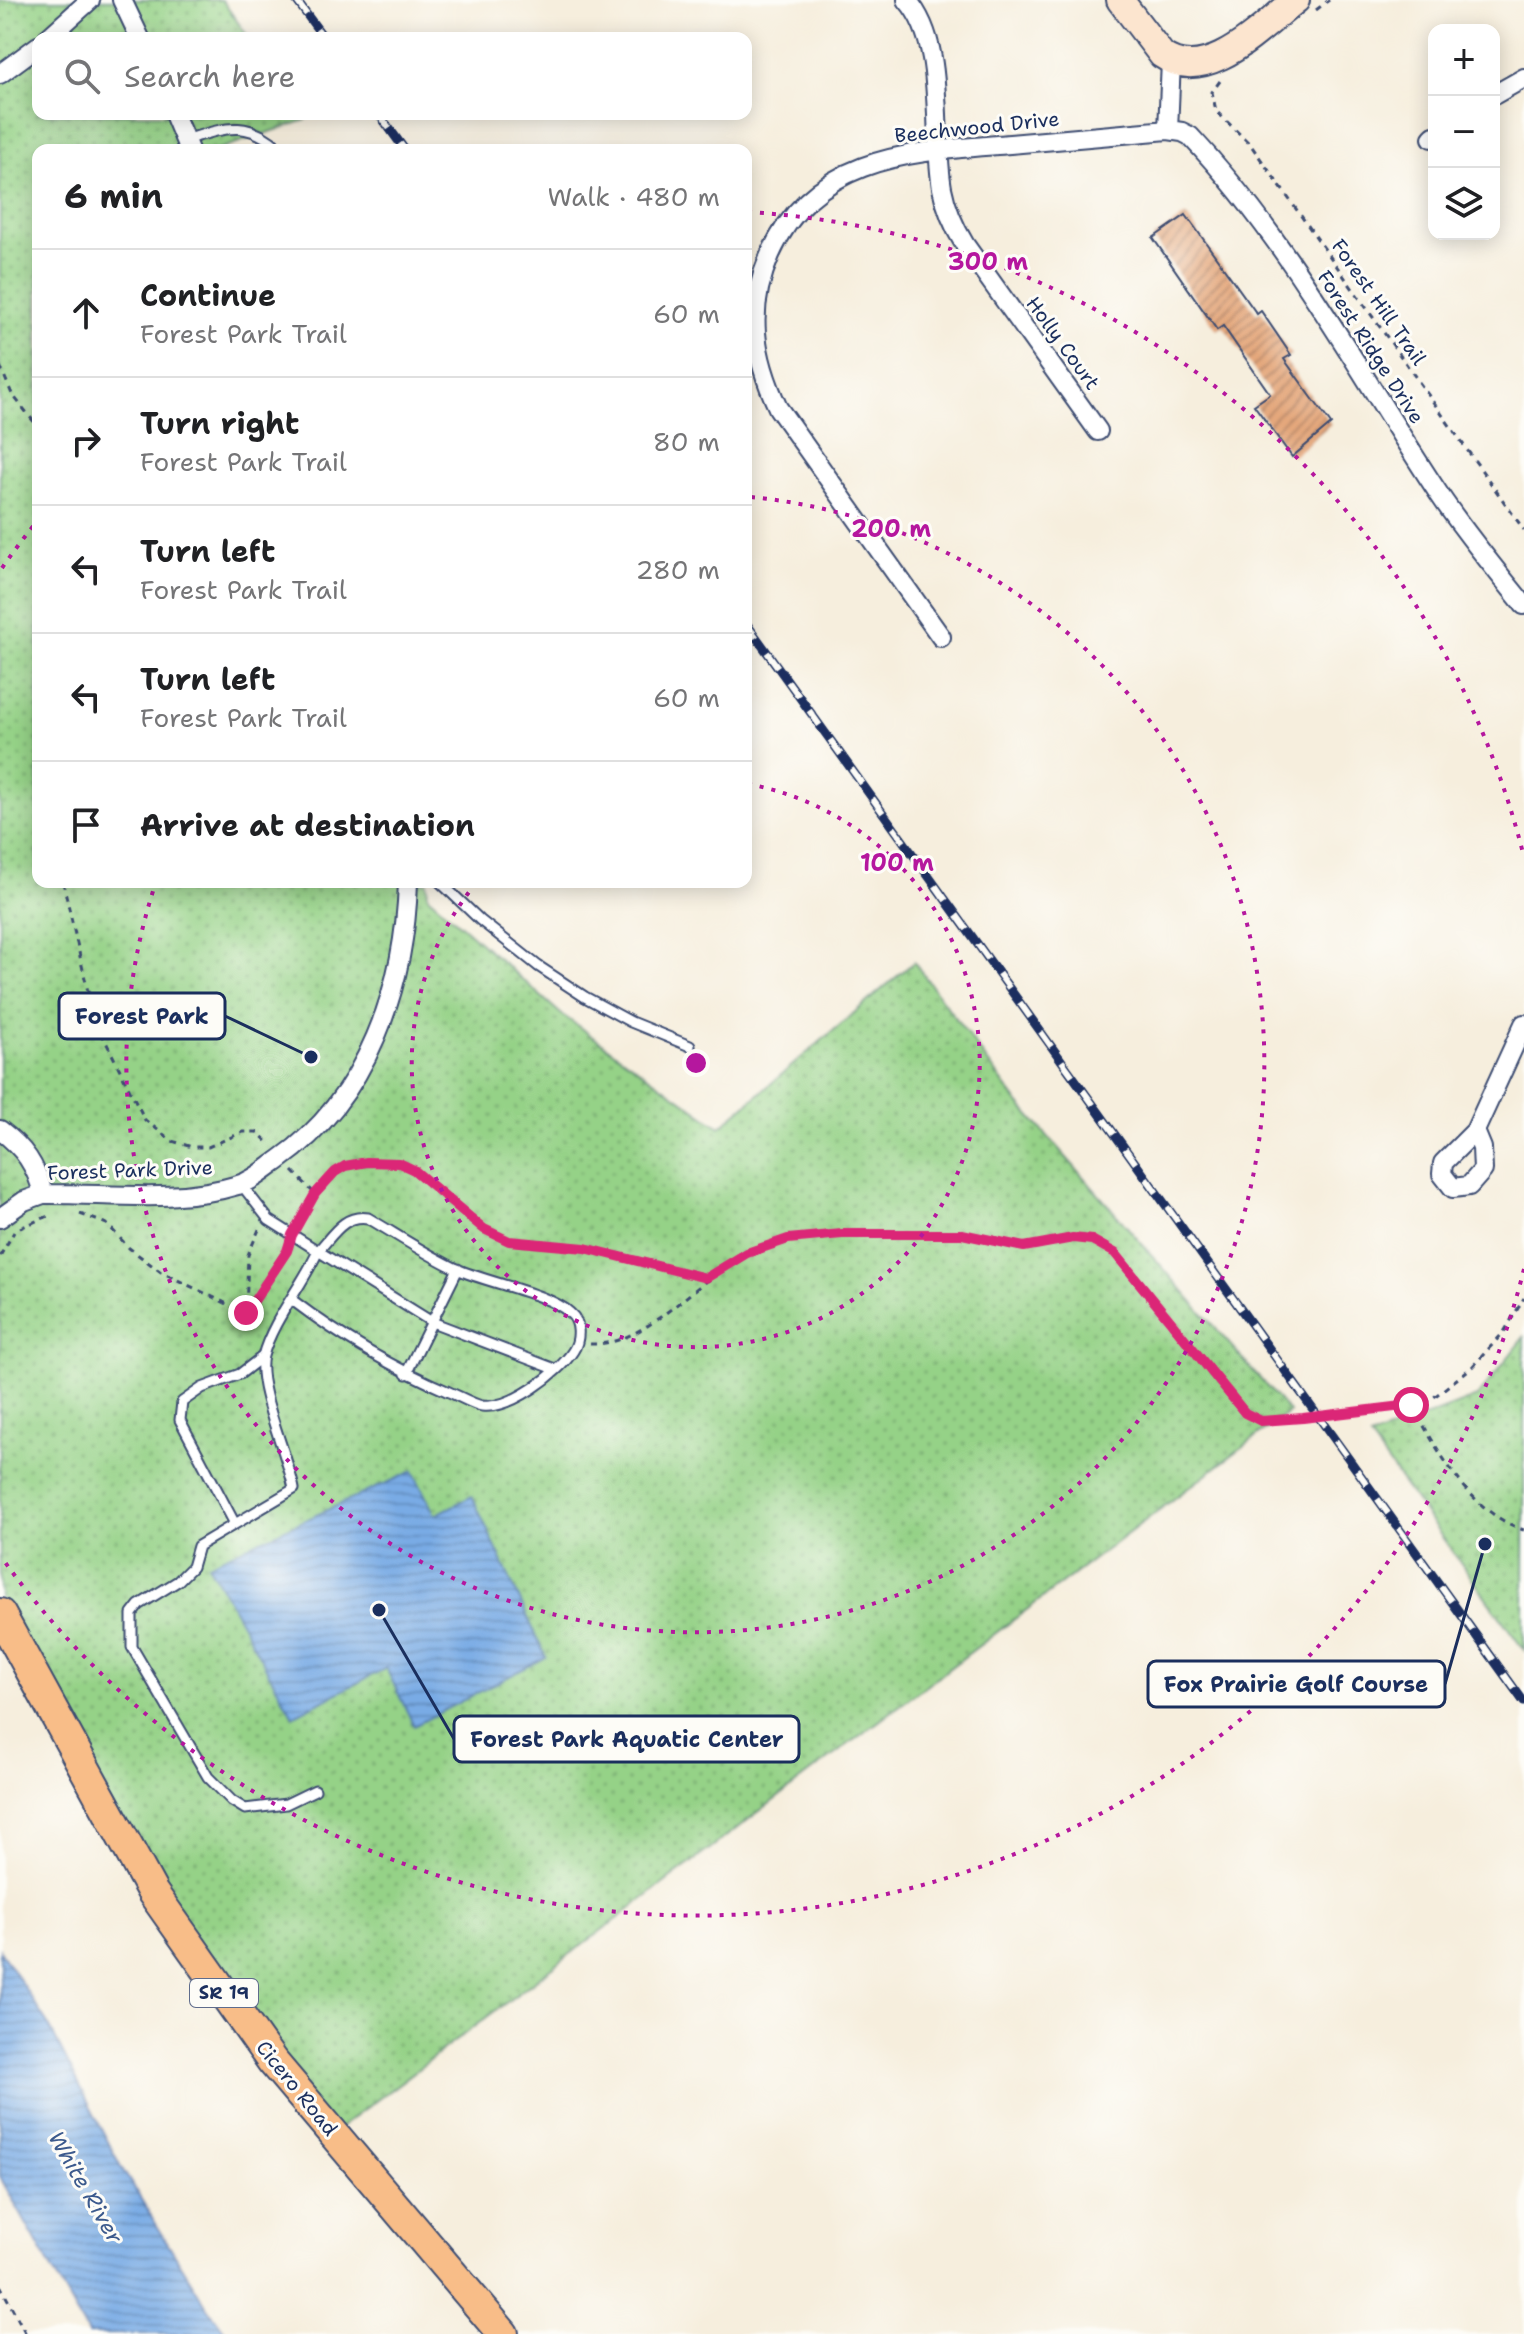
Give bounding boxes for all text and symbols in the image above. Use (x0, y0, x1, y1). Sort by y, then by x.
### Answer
map controls (1428, 24, 1500, 240)
button: + (1428, 24, 1500, 96)
search box (32, 32, 752, 120)
icon: search (60, 54, 104, 98)
text: Search here (124, 56, 295, 97)
button: − (1428, 96, 1500, 168)
street label: Beechwood Drive (893, 105, 1061, 149)
button: layers (1428, 168, 1500, 240)
text: 6 min (64, 173, 163, 219)
text: Walk · 480 m (547, 179, 720, 214)
street label: Forest Hill Trail (1326, 234, 1432, 370)
text: 300 m (948, 246, 1028, 278)
street label: Forest Ridge Drive (1312, 265, 1430, 429)
text: Continue (140, 275, 276, 316)
icon: ahead (64, 291, 108, 335)
street label: Holly Court (1020, 291, 1106, 395)
text: 60 m (653, 296, 720, 331)
text: Forest Park Trail (140, 316, 347, 351)
text: Turn right (140, 403, 299, 444)
icon: right (64, 419, 108, 463)
text: 80 m (653, 424, 720, 459)
text: Forest Park Trail (140, 444, 347, 479)
text: 200 m (851, 513, 931, 545)
text: Turn left (140, 531, 275, 572)
icon: left (64, 547, 108, 591)
text: 280 m (635, 552, 720, 587)
text: Forest Park Trail (140, 572, 347, 607)
text: Turn left (140, 659, 275, 700)
icon: left (64, 675, 108, 719)
text: 60 m (653, 680, 720, 715)
text: Forest Park Trail (140, 700, 347, 735)
icon: arrive (64, 803, 108, 847)
text: Arrive at destination (140, 805, 475, 846)
text: 100 m (860, 847, 934, 879)
callout: Forest Park (59, 993, 225, 1039)
text: Forest Park (75, 1002, 209, 1031)
centre of rings (682, 1049, 710, 1077)
street label: Forest Park Drive (47, 1154, 213, 1186)
route end (228, 1295, 264, 1331)
route start (1393, 1387, 1429, 1423)
callout: Fox Prairie Golf Course (1148, 1661, 1445, 1707)
text: Fox Prairie Golf Course (1164, 1670, 1428, 1699)
callout: Forest Park Aquatic Center (454, 1716, 799, 1762)
text: Forest Park Aquatic Center (470, 1725, 784, 1754)
road number: SR 19 (190, 1979, 258, 2007)
street label: Cicero Road (250, 2035, 344, 2141)
water label: White River (42, 2126, 130, 2249)

